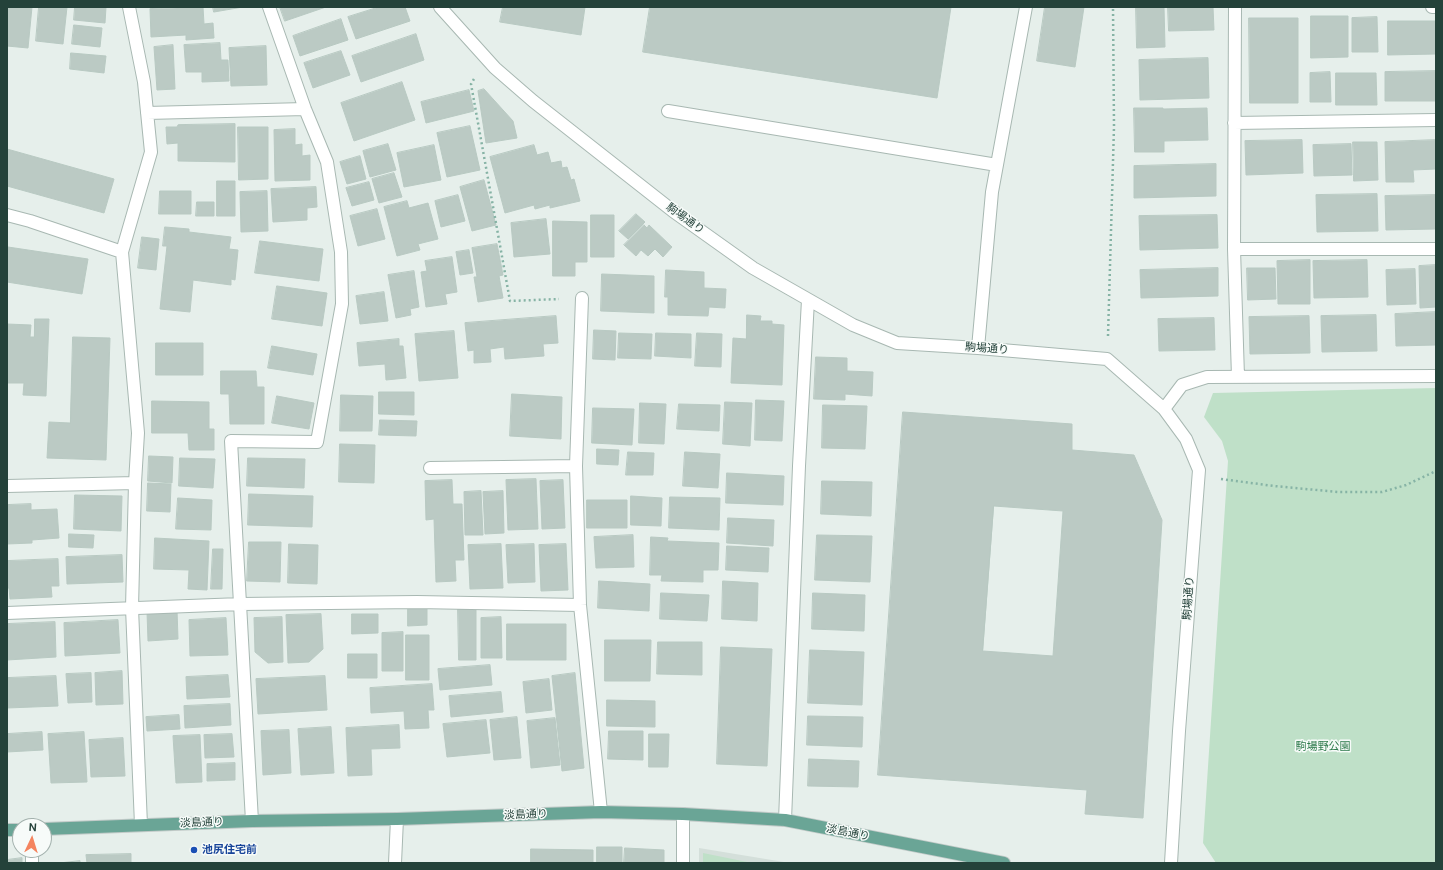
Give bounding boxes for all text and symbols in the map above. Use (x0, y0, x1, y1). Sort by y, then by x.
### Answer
street label: 駒場通り (663, 201, 707, 237)
street label: 駒場通り (965, 341, 1009, 357)
street label: 駒場通り (1181, 576, 1197, 620)
park label: 駒場野公園 (1296, 740, 1350, 754)
street label: 淡島通り (504, 808, 548, 822)
street label: 淡島通り (180, 816, 224, 830)
north arrow (12, 818, 52, 858)
text: N (28, 820, 37, 834)
street label: 淡島通り (825, 822, 871, 844)
place label: 池尻住宅前 (202, 843, 257, 857)
marker: 池尻住宅前 (189, 845, 199, 855)

